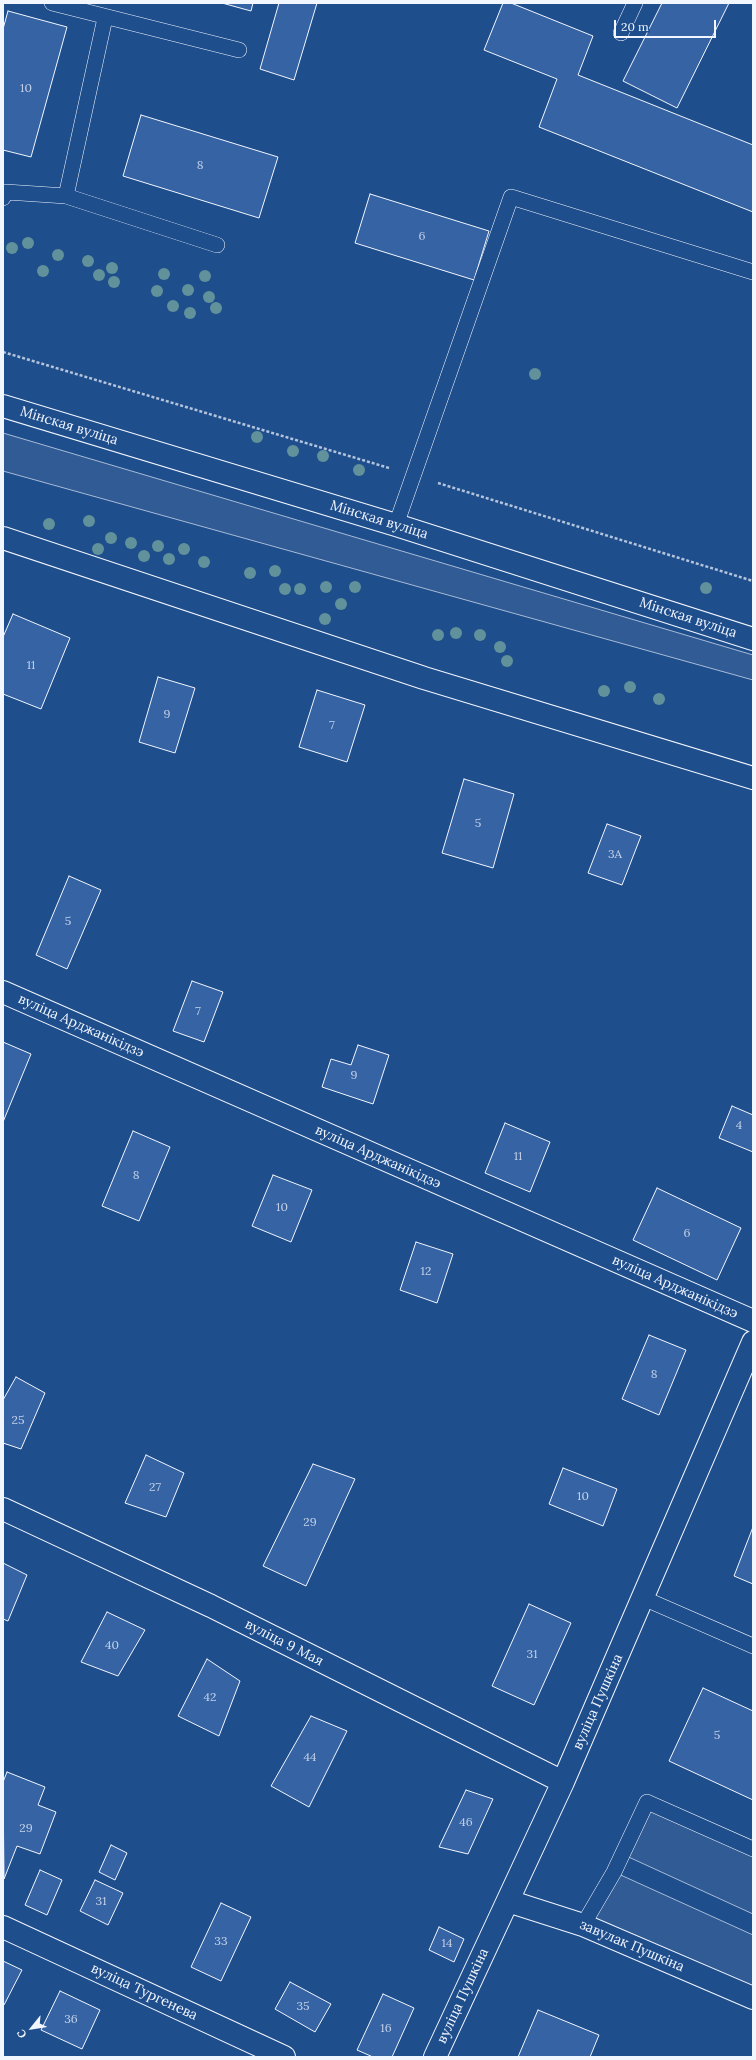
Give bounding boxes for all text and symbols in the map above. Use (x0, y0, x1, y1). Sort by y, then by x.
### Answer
scale bar (616, 12, 718, 38)
text: 20 m (621, 19, 649, 34)
house number: 10 (20, 82, 32, 96)
house number: 8 (197, 159, 203, 173)
house number: 6 (419, 230, 425, 244)
street label: Мінская вуліца (18, 403, 120, 449)
street label: Мінская вуліца (328, 497, 430, 543)
street label: Мінская вуліца (637, 594, 739, 642)
house number: 11 (27, 659, 35, 673)
house number: 9 (164, 708, 170, 722)
house number: 7 (329, 719, 335, 733)
house number: 5 (475, 817, 481, 831)
house number: 3А (608, 848, 622, 862)
house number: 5 (65, 915, 71, 929)
street label: вуліца Арджанікідзэ (15, 991, 147, 1061)
house number: 7 (195, 1005, 201, 1019)
house number: 9 (351, 1069, 357, 1083)
house number: 4 (736, 1119, 742, 1133)
street label: вуліца Арджанікідзэ (312, 1122, 444, 1192)
house number: 11 (514, 1150, 522, 1164)
house number: 8 (133, 1169, 139, 1183)
house number: 10 (276, 1201, 288, 1215)
house number: 6 (684, 1227, 690, 1241)
street label: вуліца Арджанікідзэ (609, 1252, 741, 1322)
house number: 12 (421, 1265, 431, 1279)
house number: 8 (651, 1368, 657, 1382)
house number: 25 (12, 1414, 24, 1428)
house number: 27 (149, 1481, 161, 1495)
house number: 10 (577, 1490, 589, 1504)
house number: 29 (303, 1516, 317, 1530)
street label: вуліца 9 Мая (242, 1616, 326, 1670)
house number: 40 (105, 1639, 119, 1653)
house number: 31 (526, 1648, 538, 1662)
street label: вуліца Пушкіна (569, 1651, 627, 1753)
house number: 42 (204, 1691, 216, 1705)
house number: 5 (714, 1729, 720, 1743)
house number: 44 (303, 1751, 317, 1765)
house number: 46 (459, 1816, 473, 1830)
house number: 29 (19, 1822, 33, 1836)
house number: 31 (95, 1895, 107, 1909)
street label: завулак Пушкіна (577, 1916, 687, 1976)
house number: 33 (214, 1935, 228, 1949)
house number: 14 (442, 1937, 452, 1951)
street label: вуліца Пушкіна (434, 1946, 492, 2046)
street label: вуліца Тургенева (88, 1960, 200, 2024)
house number: 35 (296, 2000, 310, 2014)
north arrow (12, 2008, 52, 2048)
house number: 36 (64, 2013, 78, 2027)
house number: 16 (380, 2022, 392, 2036)
text: С (14, 2027, 30, 2041)

